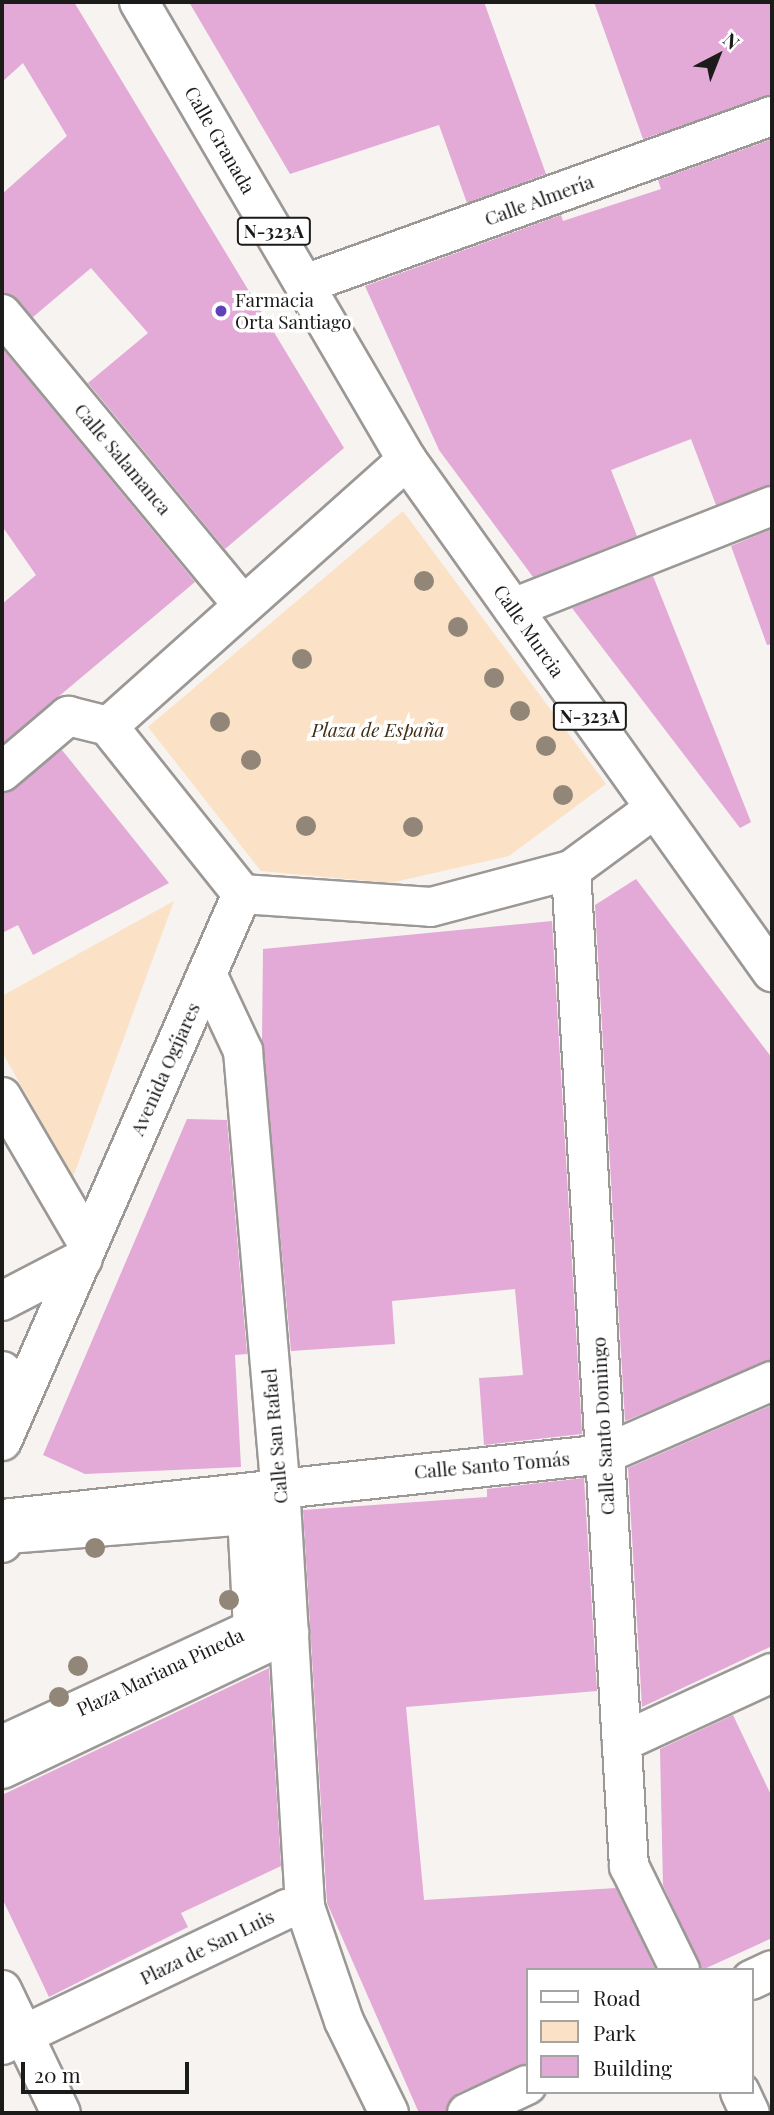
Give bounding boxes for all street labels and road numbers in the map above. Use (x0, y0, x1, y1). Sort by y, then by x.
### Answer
street label: Calle Granada (180, 82, 260, 198)
street label: Calle Almería (481, 170, 597, 230)
road number: N-323A (236, 216, 312, 246)
street label: Calle Salamanca (70, 399, 176, 519)
street label: Calle Murcia (489, 581, 569, 681)
road number: N-323A (552, 702, 628, 730)
street label: Avenida Ogíjares (125, 999, 205, 1139)
street label: Calle Santo Domingo (587, 1336, 619, 1516)
street label: Calle San Rafael (258, 1367, 292, 1505)
street label: Calle Santo Tomás (413, 1447, 571, 1483)
street label: Plaza Mariana Pineda (73, 1623, 247, 1721)
street label: Plaza de San Luis (136, 1905, 278, 1989)

